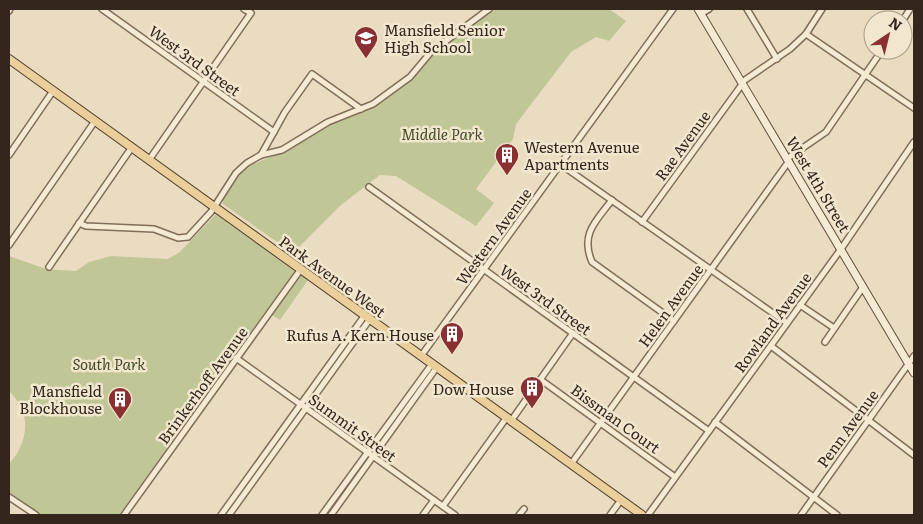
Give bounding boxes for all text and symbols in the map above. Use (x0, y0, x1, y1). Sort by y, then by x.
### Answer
north arrow (863, 10, 913, 60)
text: N (885, 12, 907, 35)
place label: Mansfield Senior High School (384, 18, 505, 58)
street label: West 3rd Street (144, 19, 246, 101)
school or university icon: Mansfield Senior High School (353, 25, 379, 59)
street label: Rae Avenue (649, 105, 716, 185)
park label: Middle Park (401, 122, 483, 145)
street label: West 4th Street (781, 132, 857, 236)
place label: Western Avenue Apartments (524, 135, 640, 175)
building icon: Western Avenue Apartments (494, 142, 520, 176)
street label: Western Avenue (450, 182, 536, 289)
street label: Park Avenue West (275, 229, 391, 323)
street label: West 3rd Street (495, 258, 597, 340)
street label: Helen Avenue (632, 258, 708, 351)
street label: Rowland Avenue (728, 267, 816, 377)
street label: Brinkerhoff Avenue (151, 321, 253, 449)
building icon: Rufus A. Kern House (439, 321, 465, 355)
place label: Rufus A. Kern House (286, 323, 434, 346)
park label: South Park (72, 352, 146, 375)
building icon: Dow House (519, 375, 545, 409)
place label: Dow House (433, 377, 514, 400)
street label: Bissman Court (566, 378, 666, 458)
place label: Mansfield Blockhouse (19, 379, 102, 419)
street label: Penn Avenue (811, 384, 883, 472)
building icon: Mansfield Blockhouse (107, 386, 133, 420)
street label: Summit Street (304, 387, 402, 467)

